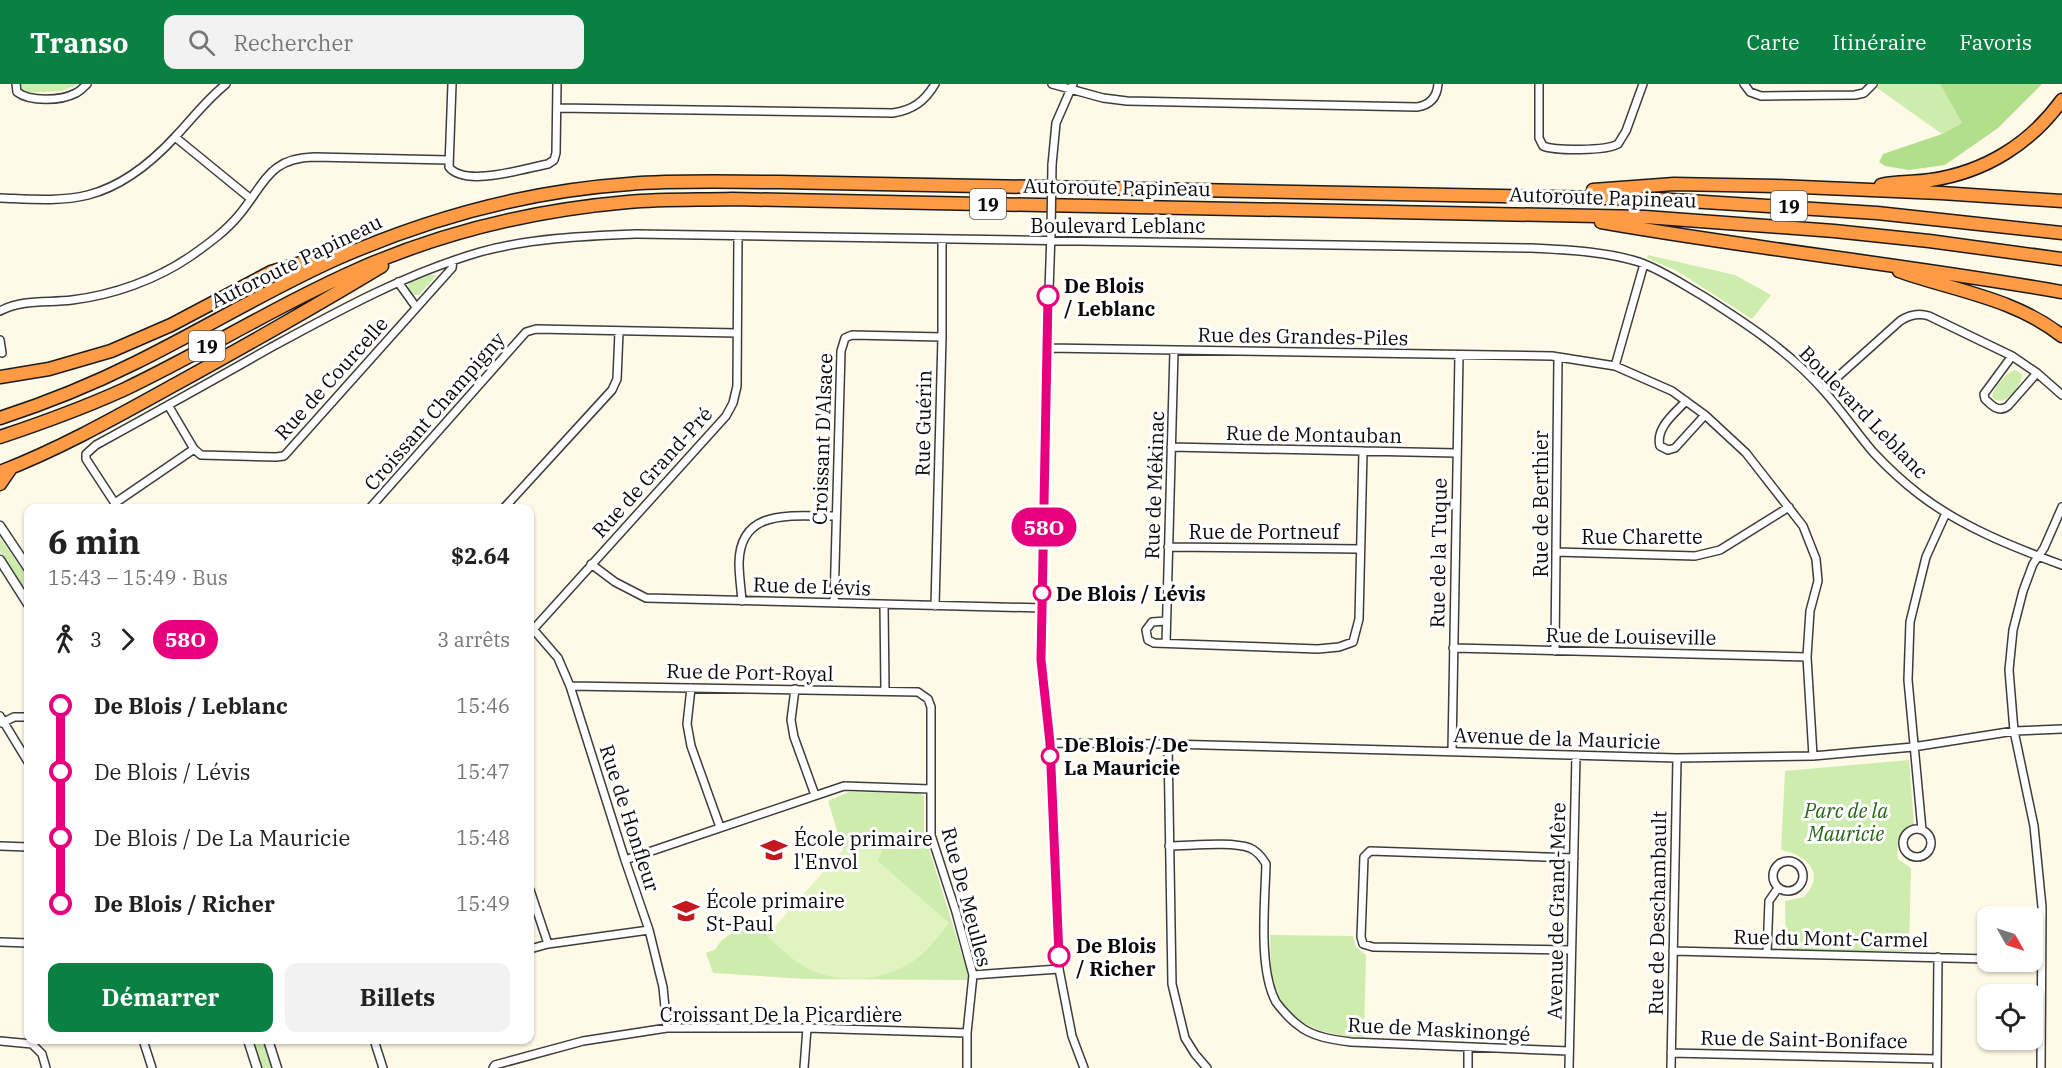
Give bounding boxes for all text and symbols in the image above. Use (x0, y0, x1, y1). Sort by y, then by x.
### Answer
search box (164, 15, 584, 69)
text: Transo (30, 24, 128, 61)
icon: search (185, 26, 218, 59)
text: Rechercher (233, 28, 353, 57)
text: Carte (1746, 28, 1800, 56)
text: Itinéraire (1833, 28, 1926, 56)
text: Favoris (1959, 28, 2032, 56)
street label: Autoroute Papineau (1023, 172, 1211, 202)
street label: Autoroute Papineau (1509, 180, 1697, 214)
road number: 19 (970, 189, 1006, 219)
road number: 19 (1771, 191, 1807, 221)
street label: Autoroute Papineau (206, 208, 386, 314)
street label: Boulevard Leblanc (1030, 212, 1206, 239)
place label: De Blois / Leblanc (1064, 272, 1156, 322)
marker: De Blois / Leblanc (1037, 285, 1059, 307)
street label: Rue de Courcelle (268, 310, 394, 446)
street label: Rue des Grandes-Piles (1197, 321, 1409, 351)
street label: Croissant Champigny (358, 326, 511, 496)
road number: 19 (189, 331, 225, 361)
street label: Boulevard Leblanc (1793, 340, 1935, 484)
street label: Croissant D'Alsace (806, 353, 838, 525)
street label: Rue Guérin (909, 369, 937, 477)
street label: Rue de Grand-Pré (586, 401, 718, 543)
street label: Rue de Mékinac (1138, 410, 1170, 560)
street label: Rue de Montauban (1226, 419, 1403, 449)
street label: Rue de Berthier (1527, 430, 1554, 578)
street label: Rue de la Tuque (1423, 478, 1453, 628)
line badge: 58O (1010, 508, 1078, 546)
text: 58O (1023, 513, 1065, 541)
street label: Rue de Portneuf (1189, 518, 1341, 545)
text: 6 min (48, 520, 140, 563)
street label: Rue Charette (1581, 523, 1703, 550)
text: $2.64 (451, 541, 510, 570)
text: 15:43 – 15:49 · Bus (48, 564, 228, 591)
street label: Rue de Lévis (753, 570, 871, 602)
place label: De Blois / Lévis (1056, 580, 1206, 607)
marker: De Blois / Lévis (1033, 584, 1051, 602)
street label: Rue de Louiseville (1545, 621, 1717, 651)
icon: walk (48, 623, 81, 656)
icon: forward (111, 623, 144, 656)
text: 58O (165, 625, 206, 653)
text: 3 (90, 626, 102, 653)
text: 3 arrêts (437, 626, 510, 653)
street label: Rue de Port-Royal (666, 657, 834, 687)
text: De Blois / Leblanc (94, 691, 288, 720)
text: 15:46 (456, 692, 510, 719)
street label: Avenue de la Mauricie (1453, 721, 1661, 755)
place label: De Blois / De La Mauricie (1064, 731, 1188, 781)
street label: Rue de Honfleur (594, 741, 667, 895)
marker: De Blois / De La Mauricie (1041, 747, 1059, 765)
text: De Blois / Lévis (94, 757, 250, 786)
text: 15:47 (456, 758, 510, 785)
park label: Parc de la Mauricie (1803, 797, 1888, 847)
street label: Avenue de Grand-Mère (1541, 802, 1571, 1020)
street label: Rue de Deschambault (1642, 811, 1672, 1015)
text: De Blois / De La Mauricie (94, 823, 350, 852)
text: 15:48 (456, 824, 510, 851)
street label: Rue De Meulles (935, 824, 999, 970)
place label: École primaire l'Envol (794, 825, 933, 875)
school or university icon: École primaire l'Envol (759, 835, 789, 865)
place label: École primaire St-Paul (706, 887, 845, 937)
text: De Blois / Richer (94, 889, 275, 918)
text: 15:49 (456, 890, 510, 917)
school or university icon: École primaire St-Paul (671, 896, 701, 926)
north arrow (1977, 906, 2043, 972)
map controls (1977, 906, 2043, 1050)
street label: Rue du Mont-Carmel (1733, 923, 1929, 953)
place label: De Blois / Richer (1076, 932, 1156, 982)
marker: De Blois / Richer (1048, 945, 1070, 967)
button: Démarrer (48, 963, 273, 1032)
button: Billets (285, 963, 510, 1032)
button: locate (1977, 984, 2043, 1050)
street label: Croissant De la Picardière (660, 1001, 902, 1028)
street label: Rue de Maskinongé (1347, 1011, 1531, 1047)
street label: Rue de Saint-Boniface (1700, 1024, 1908, 1054)

